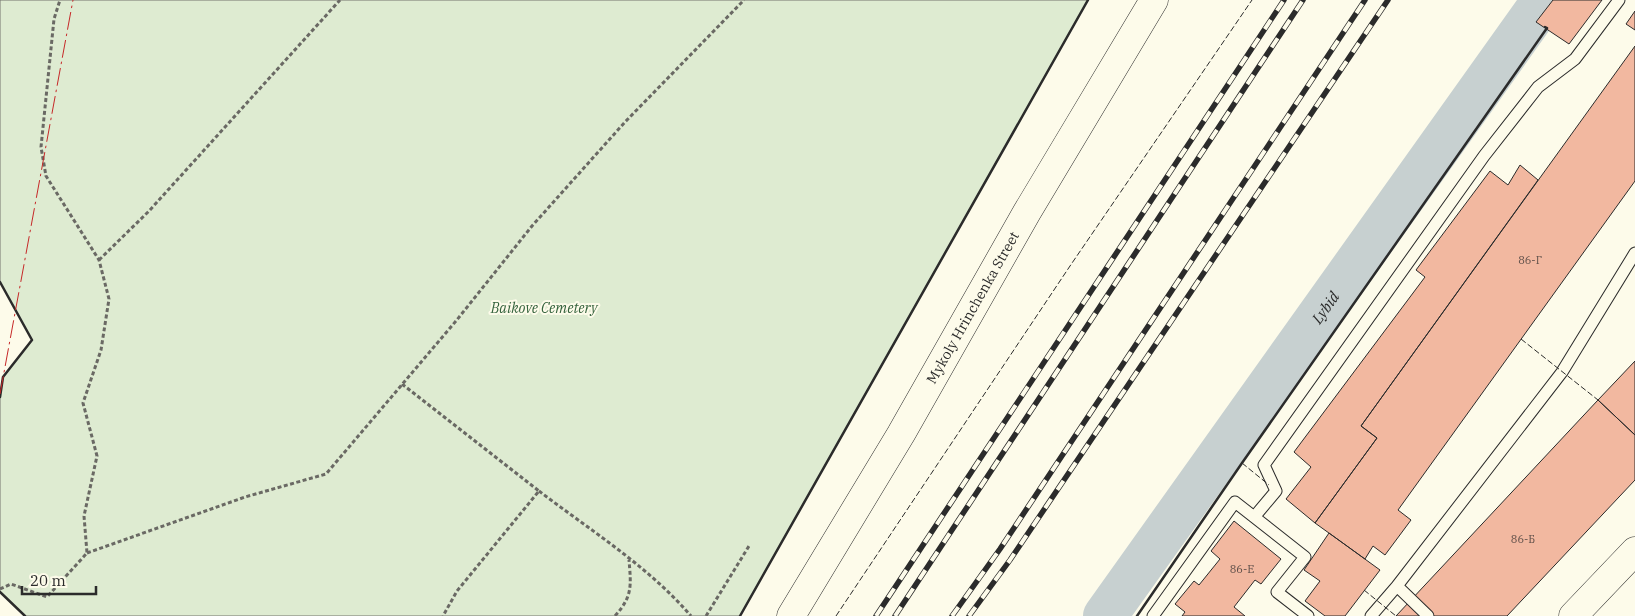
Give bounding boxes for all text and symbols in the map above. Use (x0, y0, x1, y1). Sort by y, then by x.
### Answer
street label: Mykoly Hrinchenka Street (922, 228, 1023, 387)
house number: 86-Г (1518, 253, 1542, 267)
water label: Lybid (1306, 287, 1343, 328)
park label: Baikove Cemetery (490, 299, 599, 317)
house number: 86-Б (1511, 532, 1535, 546)
house number: 86-Е (1230, 562, 1254, 576)
scale bar (22, 564, 96, 596)
text: 20 m (30, 571, 66, 590)

